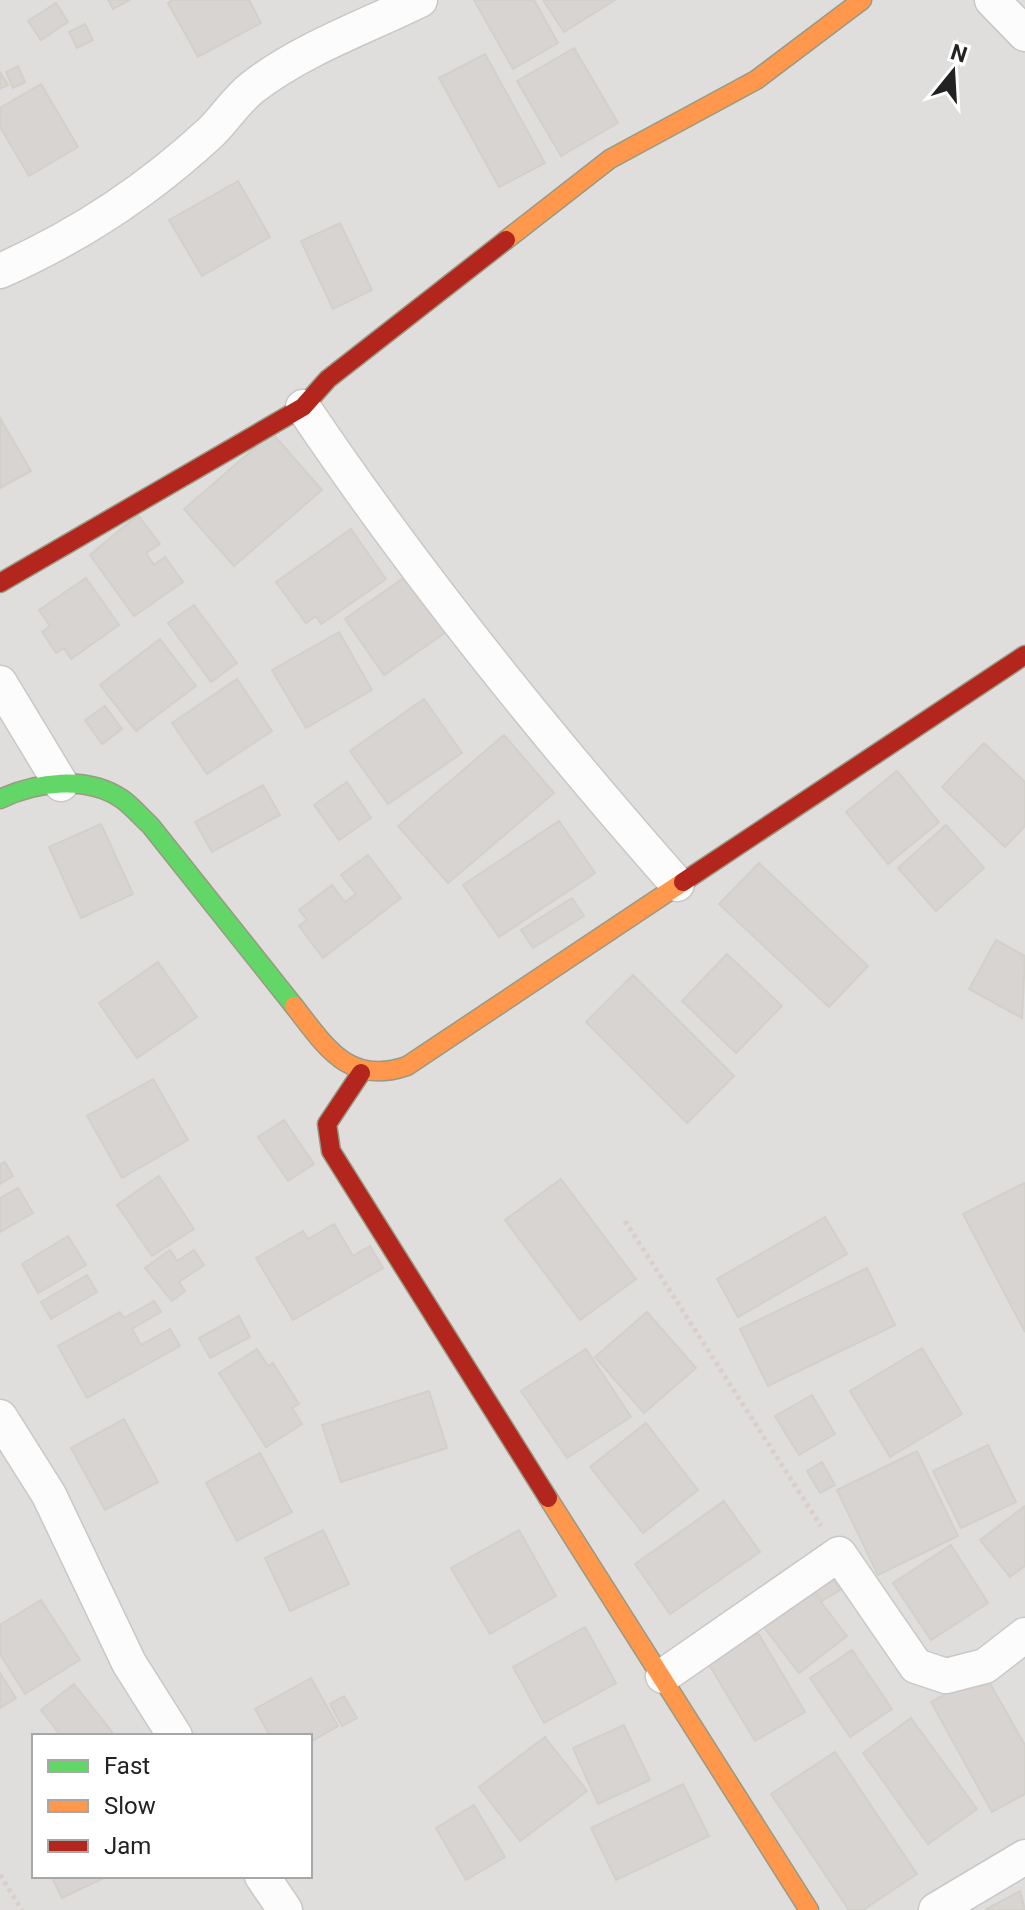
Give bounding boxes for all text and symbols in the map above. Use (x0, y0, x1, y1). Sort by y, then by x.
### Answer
north arrow (913, 32, 993, 112)
text: N (948, 39, 970, 68)
legend (32, 1734, 312, 1878)
text: Fast (104, 1752, 150, 1780)
text: Slow (104, 1792, 156, 1820)
text: Jam (104, 1832, 151, 1860)

